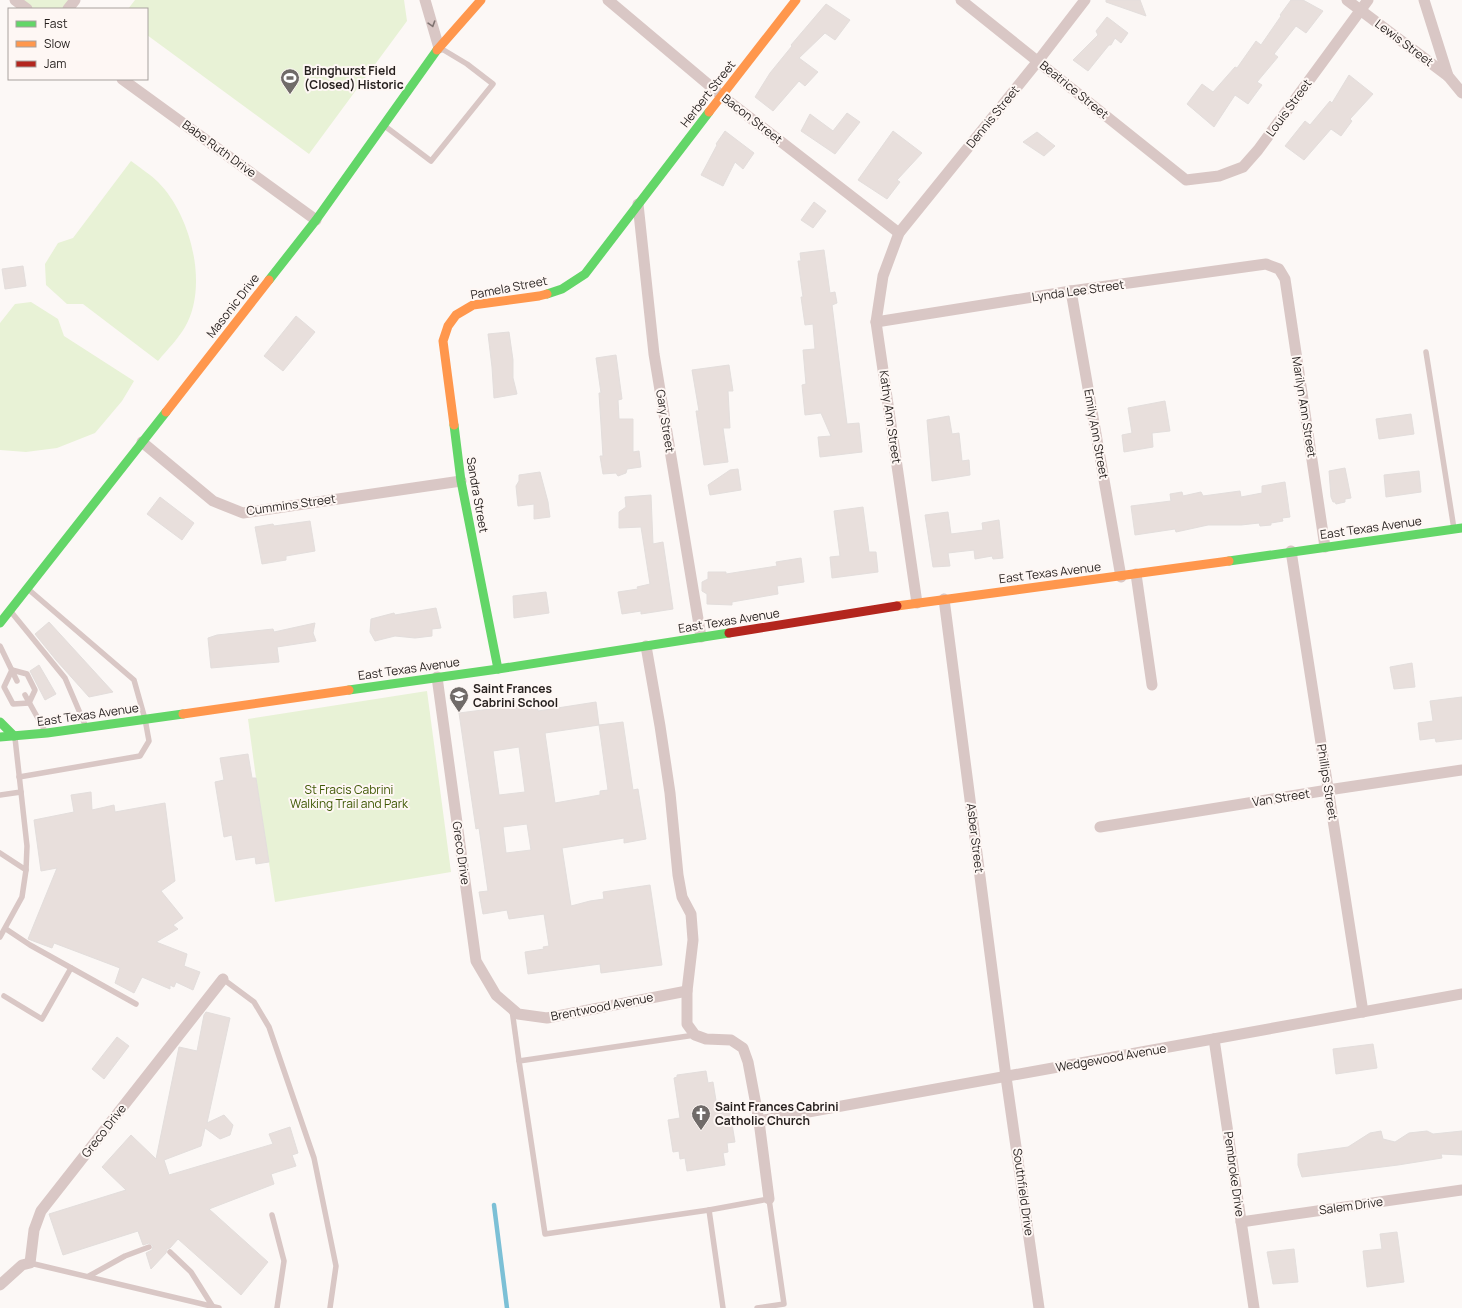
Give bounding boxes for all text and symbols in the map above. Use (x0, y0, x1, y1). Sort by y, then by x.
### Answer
legend (8, 8, 148, 80)
text: Fast (44, 15, 68, 32)
street label: Lewis Street (1372, 15, 1437, 70)
one-way arrow (427, 20, 436, 27)
text: Slow (44, 35, 70, 52)
text: Jam (44, 55, 66, 72)
street label: Herbert Street (676, 57, 739, 131)
street label: Beatrice Street (1036, 57, 1112, 123)
place label: Bringhurst Field (Closed) Historic (304, 62, 404, 93)
sports icon: Bringhurst Field (Closed) Historic (279, 67, 301, 95)
street label: Louis Street (1262, 75, 1315, 140)
street label: Dennis Street (962, 82, 1023, 152)
street label: Bacon Street (719, 90, 786, 148)
street label: Babe Ruth Drive (179, 116, 260, 181)
street label: Masonic Drive (202, 270, 263, 341)
street label: Pamela Street (469, 272, 549, 303)
street label: Lynda Lee Street (1031, 276, 1125, 305)
street label: Marilyn Ann Street (1288, 355, 1321, 459)
street label: Kathy Ann Street (876, 369, 905, 465)
street label: Gary Street (652, 388, 679, 454)
street label: Emily Ann Street (1080, 388, 1113, 480)
street label: Sandra Street (462, 456, 493, 534)
street label: Cummins Street (245, 490, 337, 519)
street label: East Texas Avenue (1319, 512, 1423, 543)
street label: East Texas Avenue (998, 558, 1102, 587)
street label: East Texas Avenue (677, 604, 781, 637)
street label: East Texas Avenue (357, 653, 461, 684)
place label: Saint Frances Cabrini School (473, 680, 558, 711)
school or university icon: Saint Frances Cabrini School (448, 685, 470, 713)
street label: East Texas Avenue (36, 699, 140, 730)
street label: Phillips Street (1313, 743, 1342, 821)
park label: St Fracis Cabrini Walking Trail and Park (290, 781, 409, 812)
street label: Van Street (1251, 785, 1311, 810)
street label: Asber Street (963, 802, 988, 874)
street label: Greco Drive (449, 820, 474, 886)
street label: Brentwood Avenue (549, 988, 655, 1025)
street label: Wedgewood Avenue (1054, 1039, 1168, 1076)
place label: Saint Frances Cabrini Catholic Church (715, 1098, 839, 1129)
street label: Greco Drive (77, 1100, 130, 1161)
church icon: Saint Frances Cabrini Catholic Church (690, 1103, 712, 1131)
street label: Pembroke Drive (1220, 1130, 1249, 1218)
street label: Southfield Drive (1009, 1147, 1038, 1237)
street label: Salem Drive (1318, 1193, 1384, 1218)

